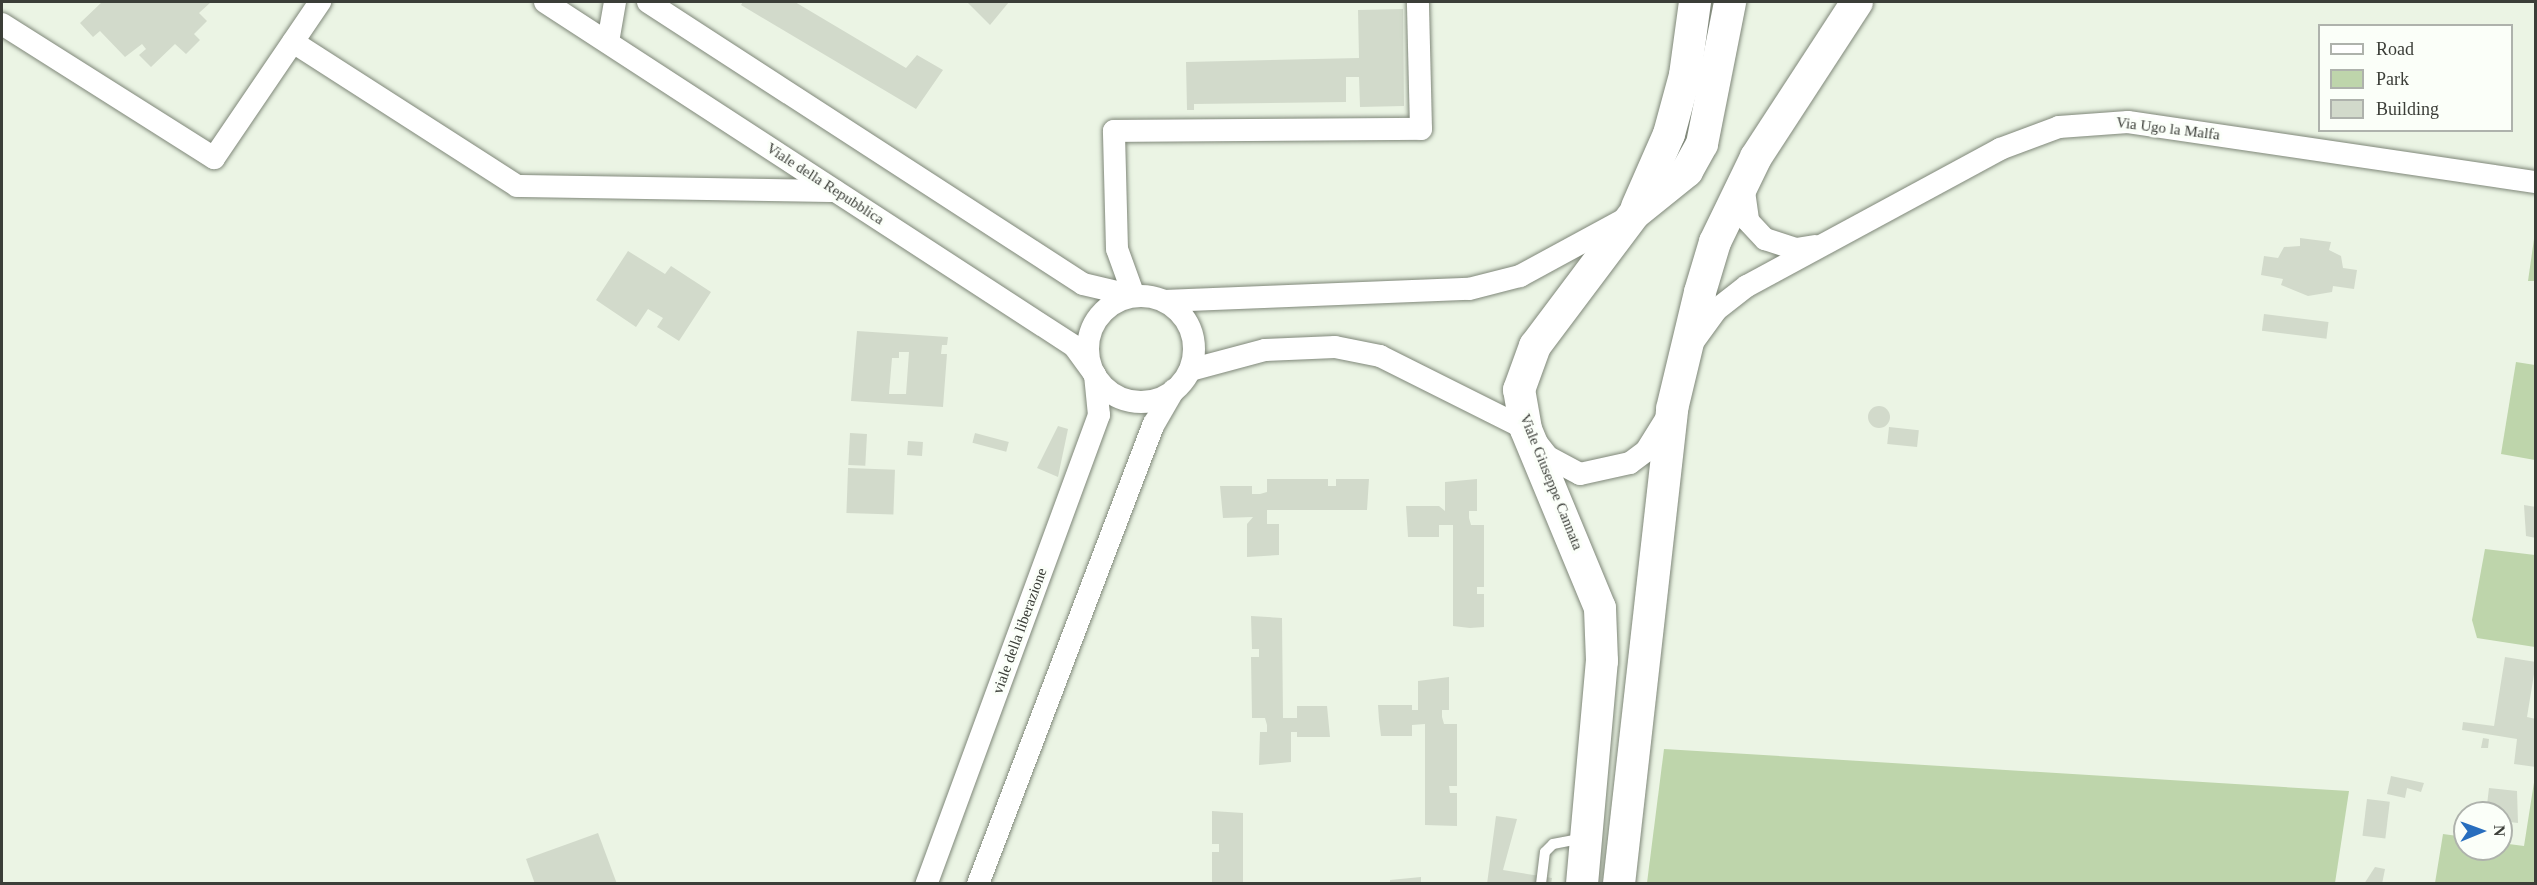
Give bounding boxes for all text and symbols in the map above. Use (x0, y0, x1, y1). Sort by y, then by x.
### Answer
legend (2318, 24, 2513, 132)
text: Road (2376, 39, 2414, 59)
text: Park (2376, 69, 2409, 89)
text: Building (2376, 99, 2439, 119)
street label: Via Ugo la Malfa (2115, 114, 2221, 144)
street label: Viale della Repubblica (763, 139, 887, 229)
street label: Viale Giuseppe Cannata (1516, 411, 1586, 553)
street label: viale della liberazione (989, 566, 1051, 696)
north arrow (2453, 801, 2513, 861)
text: N (2491, 825, 2508, 837)

